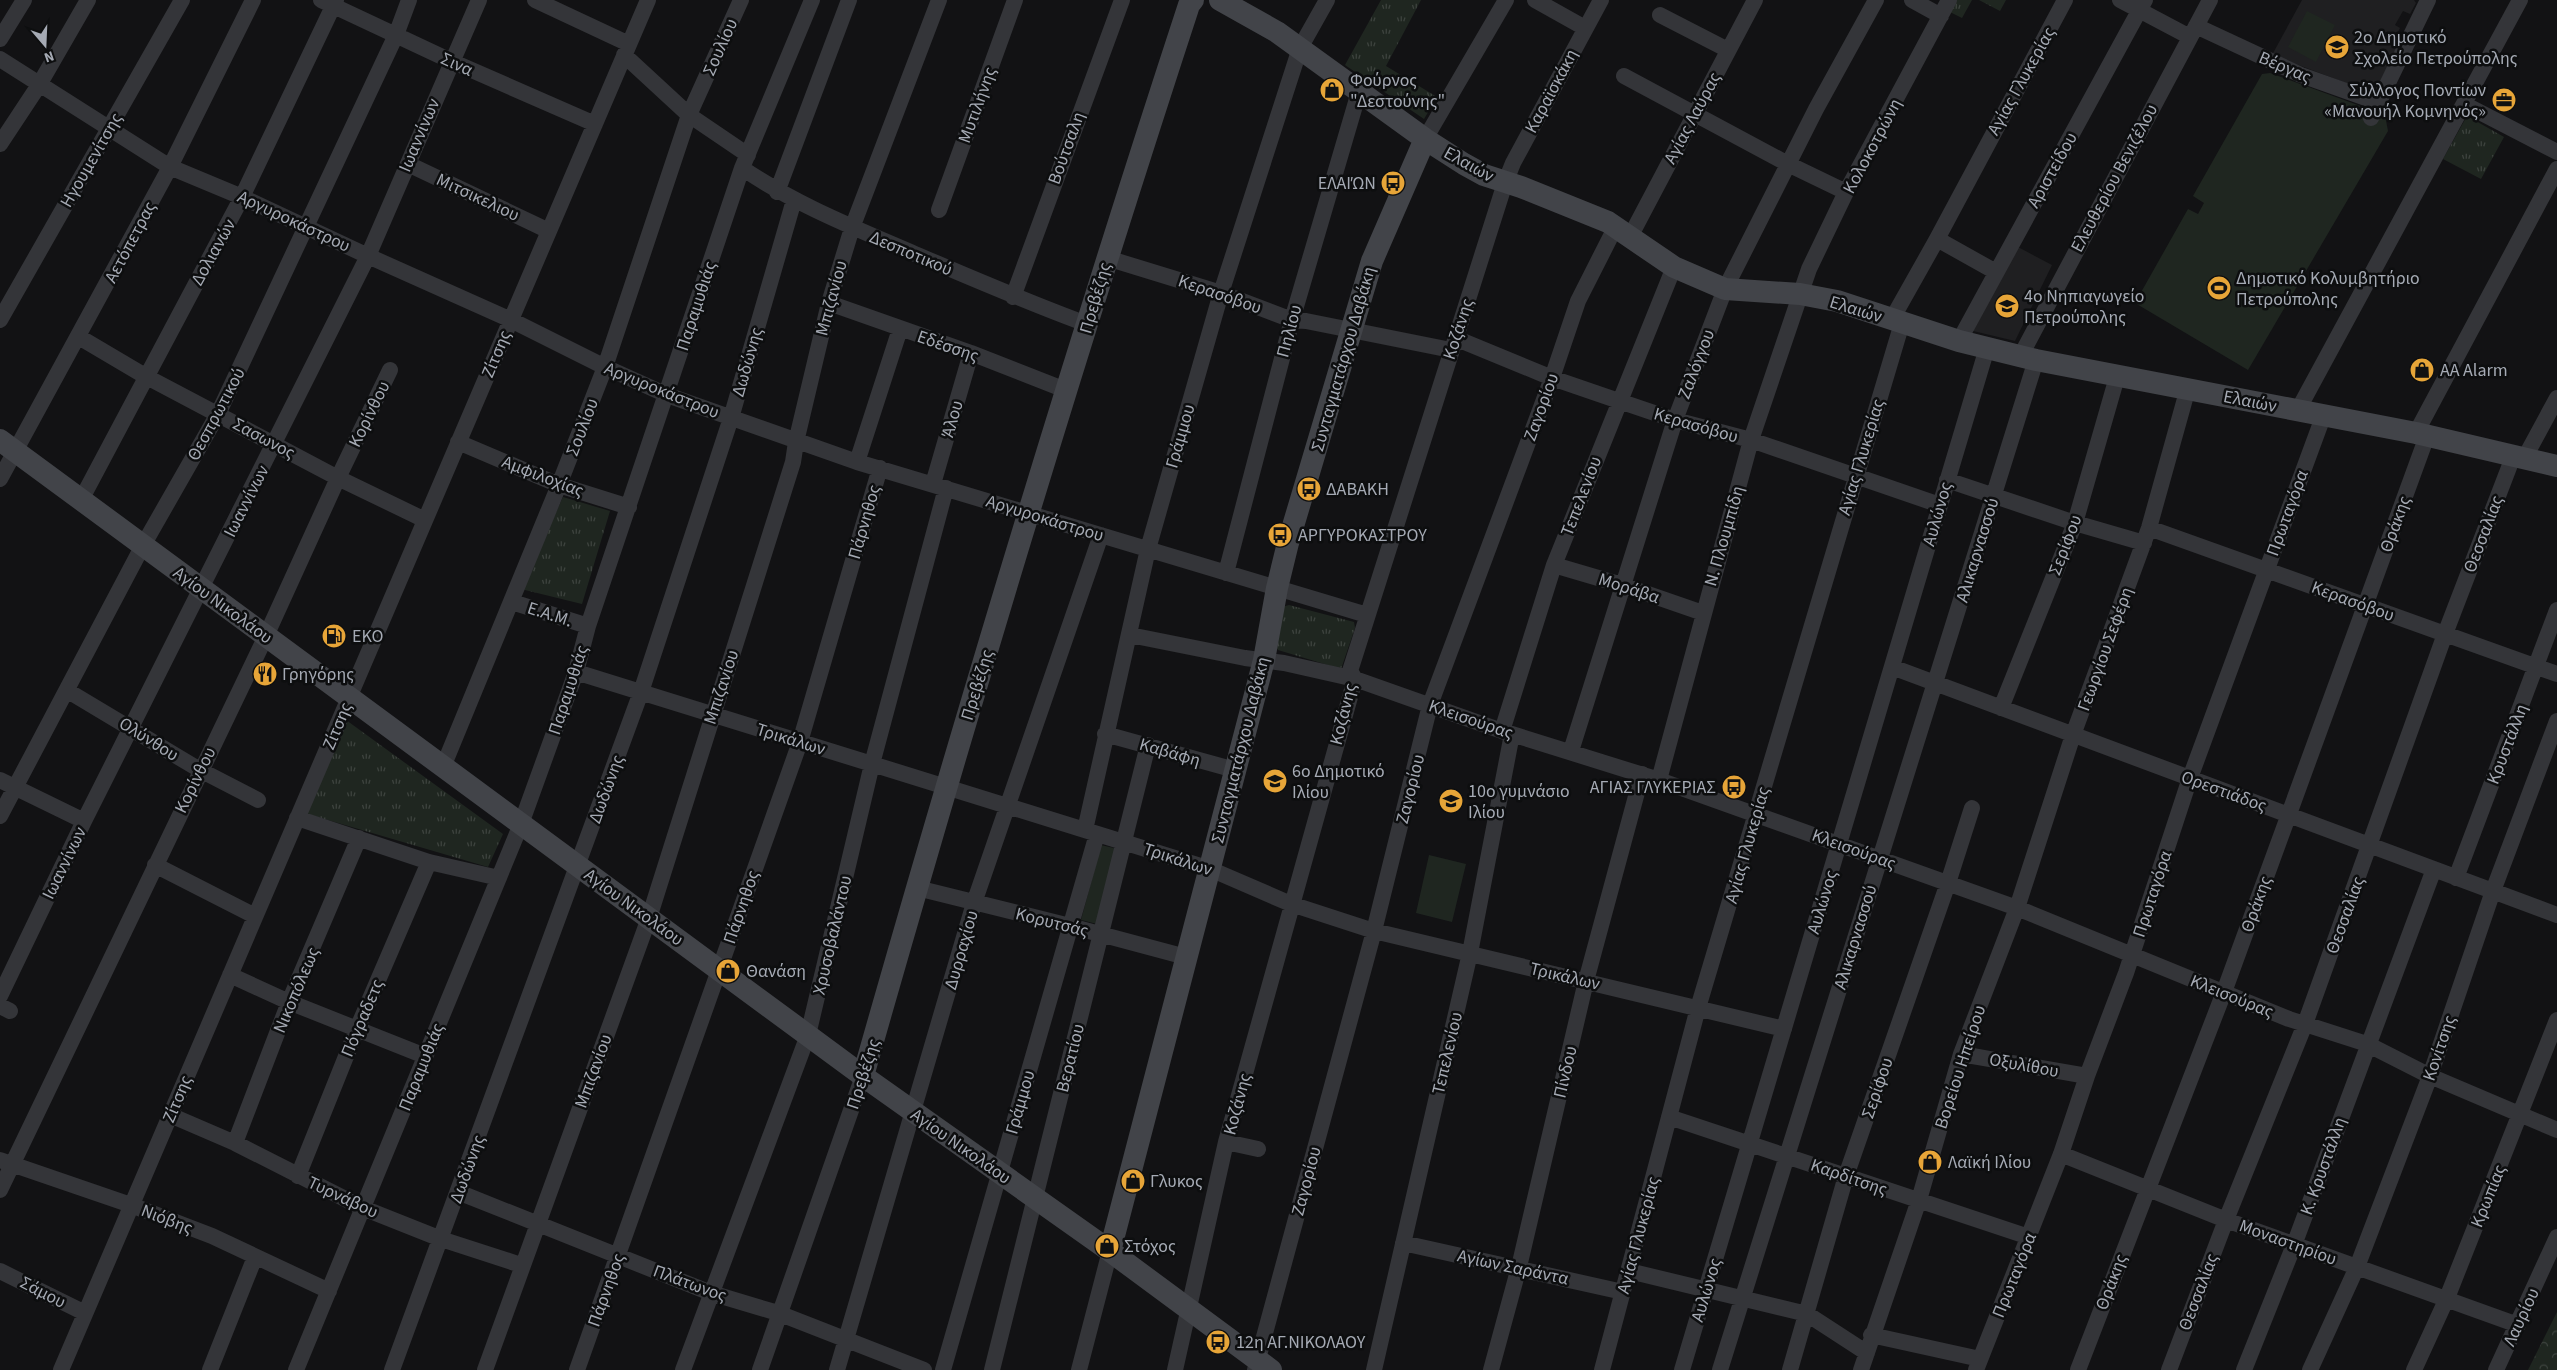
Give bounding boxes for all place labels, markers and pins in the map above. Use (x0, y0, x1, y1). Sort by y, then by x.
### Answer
place label: 2ο Δημοτικό Σχολείο Πετρούπολης (2354, 25, 2518, 71)
school or university icon: 2ο Δημοτικό Σχολείο Πετρούπολης (2324, 34, 2350, 60)
place label: Φούρνος "Δεστούνης" (1350, 68, 1445, 114)
shop icon: Φούρνος "Δεστούνης" (1319, 77, 1345, 103)
place label: Σύλλογος Ποντίων «Μανουήλ Κομνηνός» (2324, 78, 2486, 124)
office icon: Σύλλογος Ποντίων «Μανουήλ Κομνηνός» (2491, 87, 2517, 113)
bus stop icon: ΕΛΑΙΏΝ (1380, 170, 1406, 196)
place label: ΕΛΑΙΏΝ (1318, 171, 1376, 196)
place label: Δημοτικό Κολυμβητήριο Πετρούπολης (2236, 266, 2420, 312)
sports icon: Δημοτικό Κολυμβητήριο Πετρούπολης (2206, 275, 2232, 301)
place label: 4ο Νηπιαγωγείο Πετρούπολης (2024, 284, 2144, 330)
school or university icon: 4ο Νηπιαγωγείο Πετρούπολης (1994, 293, 2020, 319)
shop icon: AA Alarm (2409, 357, 2435, 383)
place label: AA Alarm (2440, 358, 2508, 383)
bus stop icon: ΔΑΒΑΚΗ (1296, 476, 1322, 502)
place label: ΔΑΒΑΚΗ (1326, 477, 1389, 502)
bus stop icon: ΑΡΓΥΡΟΚΑΣΤΡΟΥ (1267, 522, 1293, 548)
place label: ΑΡΓΥΡΟΚΑΣΤΡΟΥ (1298, 523, 1427, 548)
fuel station icon: EKO (321, 623, 347, 649)
place label: EKO (352, 624, 384, 649)
restaurant icon: Γρηγόρης (252, 661, 278, 687)
place label: Γρηγόρης (282, 662, 354, 687)
place label: 6ο Δημοτικό Ιλίου (1292, 759, 1385, 805)
school or university icon: 6ο Δημοτικό Ιλίου (1262, 768, 1288, 794)
bus stop icon: ΑΓΙΑΣ ΓΛΥΚΕΡΙΑΣ (1721, 774, 1747, 800)
place label: ΑΓΙΑΣ ΓΛΥΚΕΡΙΑΣ (1590, 775, 1716, 800)
place label: 10ο γυμνάσιο Ιλίου (1468, 779, 1570, 825)
school or university icon: 10ο γυμνάσιο Ιλίου (1438, 788, 1464, 814)
shop icon: Θανάση (715, 958, 741, 984)
place label: Θανάση (746, 959, 806, 984)
shop icon: Λαϊκή Ιλίου (1917, 1149, 1943, 1175)
place label: Λαϊκή Ιλίου (1948, 1150, 2031, 1175)
shop icon: Γλυκος (1120, 1168, 1146, 1194)
place label: Γλυκος (1150, 1169, 1203, 1194)
shop icon: Στόχος (1094, 1233, 1120, 1259)
place label: Στόχος (1124, 1234, 1176, 1259)
bus stop icon: 12η ΑΓ.ΝΙΚΟΛΑΟΥ (1205, 1329, 1231, 1355)
place label: 12η ΑΓ.ΝΙΚΟΛΑΟΥ (1236, 1330, 1366, 1355)

